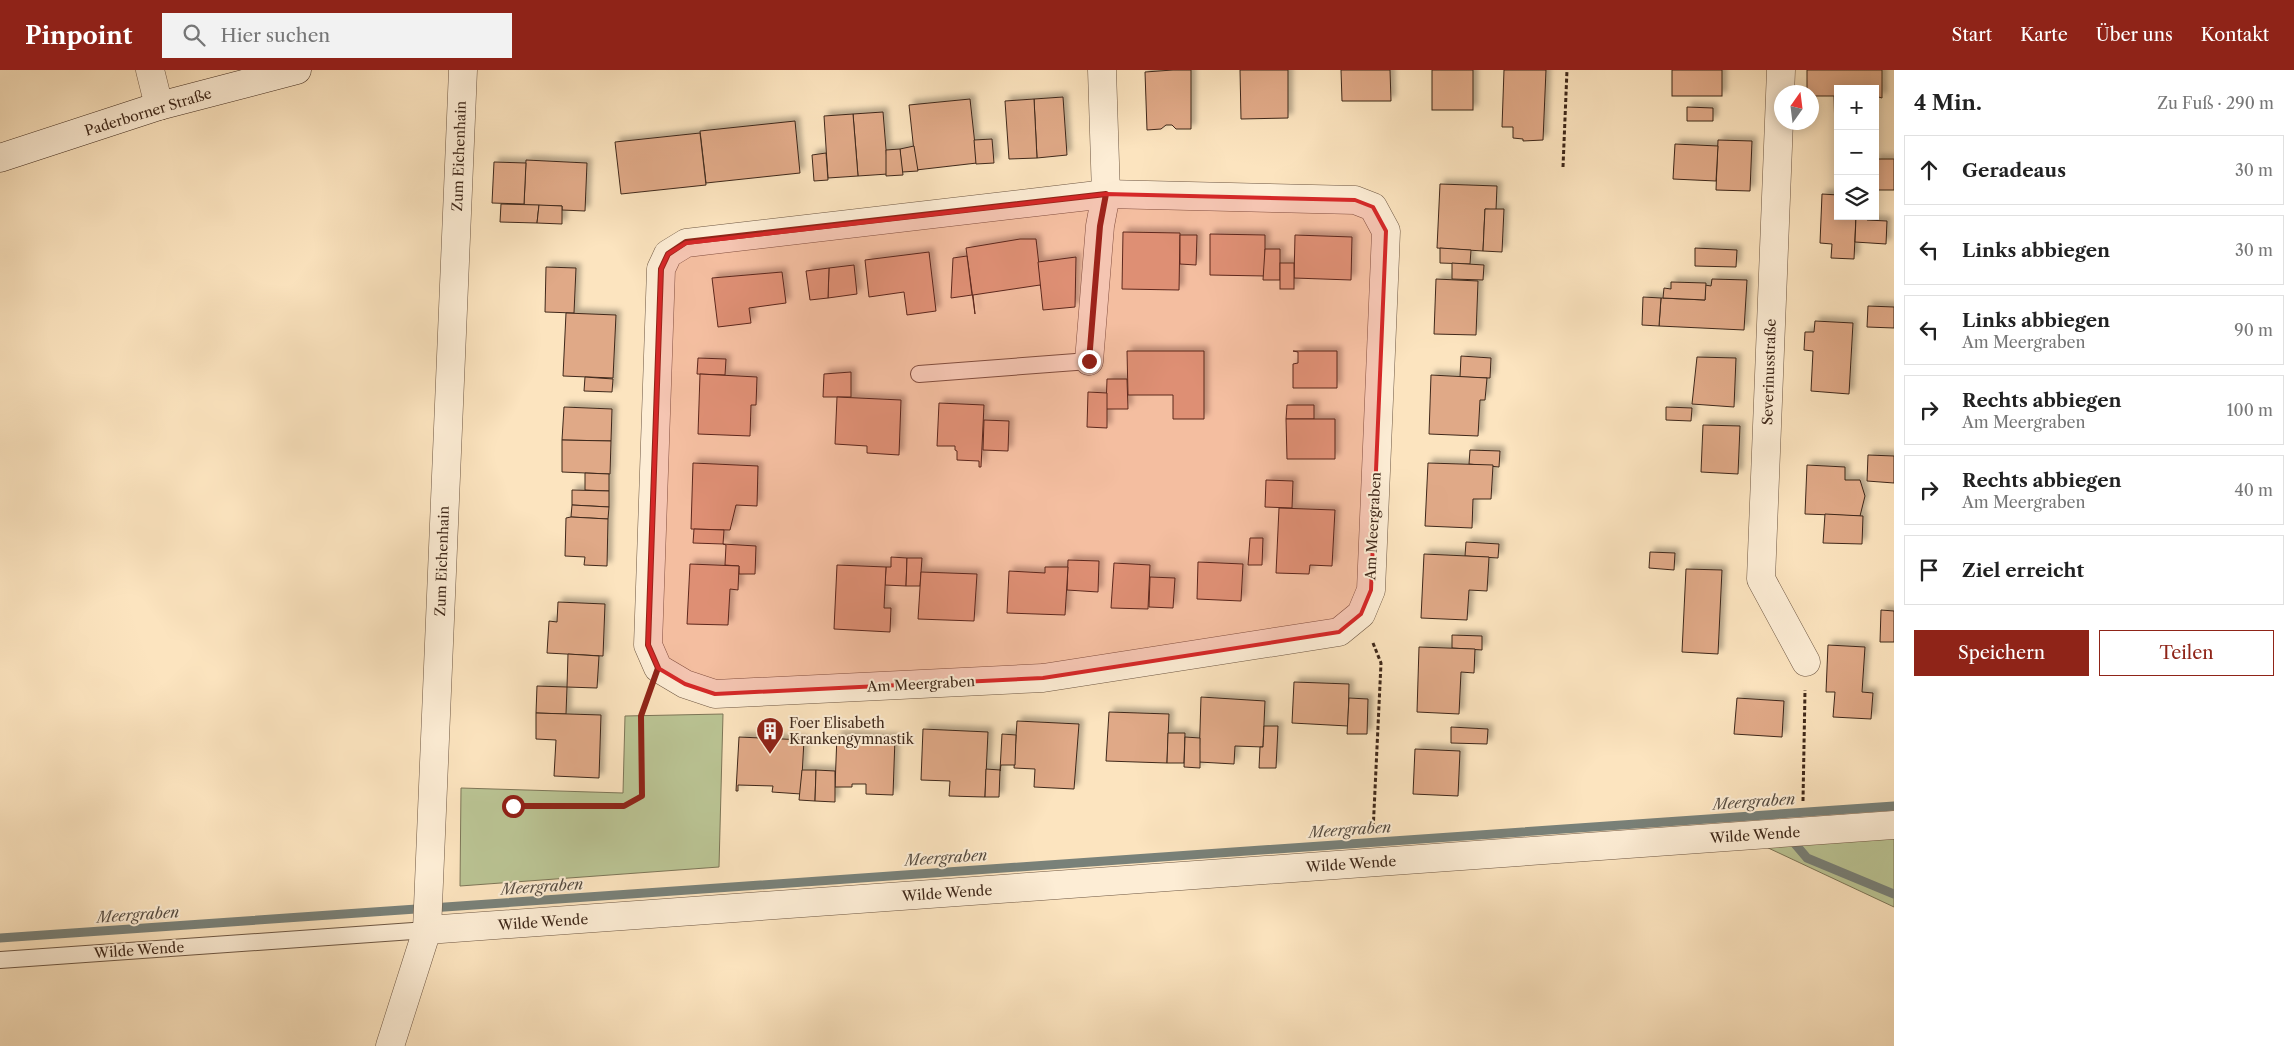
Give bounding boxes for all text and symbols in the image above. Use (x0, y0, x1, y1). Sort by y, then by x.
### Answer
search box (162, 13, 512, 58)
text: Pinpoint (25, 21, 132, 50)
icon: search (180, 21, 208, 49)
text: Hier suchen (220, 24, 330, 47)
text: Start (1952, 24, 1992, 46)
text: Karte (2020, 24, 2068, 46)
text: Über uns (2096, 24, 2173, 46)
text: Kontakt (2201, 24, 2269, 46)
street label: Paderborner Straße (82, 84, 214, 140)
north arrow (1774, 85, 1819, 130)
map controls (1834, 85, 1879, 220)
button: + (1834, 85, 1879, 130)
text: 4 Min. (1914, 90, 1982, 115)
text: Zu Fuß · 290 m (2157, 93, 2274, 113)
street label: Zum Eichenhain (448, 100, 470, 212)
button: − (1834, 130, 1879, 175)
icon: ahead (1915, 156, 1943, 184)
text: Geradeaus (1962, 159, 2066, 182)
text: 30 m (2235, 160, 2273, 180)
button: layers (1834, 175, 1879, 220)
icon: left (1915, 236, 1943, 264)
text: Links abbiegen (1962, 239, 2110, 262)
text: 30 m (2235, 240, 2273, 260)
text: Links abbiegen (1962, 309, 2110, 332)
icon: left (1915, 316, 1943, 344)
street label: Severinusstraße (1758, 318, 1780, 425)
text: 90 m (2234, 320, 2273, 340)
text: Am Meergraben (1962, 332, 2086, 352)
route end (1078, 350, 1101, 373)
text: Rechts abbiegen (1962, 389, 2122, 412)
icon: right (1915, 396, 1943, 424)
text: 100 m (2227, 400, 2273, 420)
text: Am Meergraben (1962, 412, 2086, 432)
text: Rechts abbiegen (1962, 469, 2122, 492)
street label: Am Meergraben (1361, 471, 1385, 581)
icon: right (1915, 476, 1943, 504)
text: 40 m (2234, 480, 2273, 500)
text: Am Meergraben (1962, 492, 2086, 512)
street label: Zum Eichenhain (431, 505, 453, 617)
icon: arrive (1915, 556, 1943, 584)
text: Ziel erreicht (1962, 559, 2084, 582)
button: Speichern (1914, 630, 2089, 676)
button: Teilen (2099, 630, 2274, 676)
street label: Am Meergraben (866, 672, 976, 696)
place label: Foer Elisabeth Krankengymnastik (789, 714, 915, 748)
building icon: Foer Elisabeth Krankengymnastik (755, 716, 785, 755)
water label: Meergraben (1710, 789, 1796, 814)
route start (502, 795, 525, 818)
water label: Meergraben (1306, 817, 1392, 842)
street label: Wilde Wende (1708, 823, 1801, 847)
water label: Meergraben (902, 845, 988, 870)
street label: Wilde Wende (1304, 852, 1397, 876)
water label: Meergraben (498, 874, 584, 899)
street label: Wilde Wende (900, 881, 993, 905)
water label: Meergraben (94, 902, 180, 927)
street label: Wilde Wende (496, 910, 589, 934)
street label: Wilde Wende (92, 938, 185, 962)

